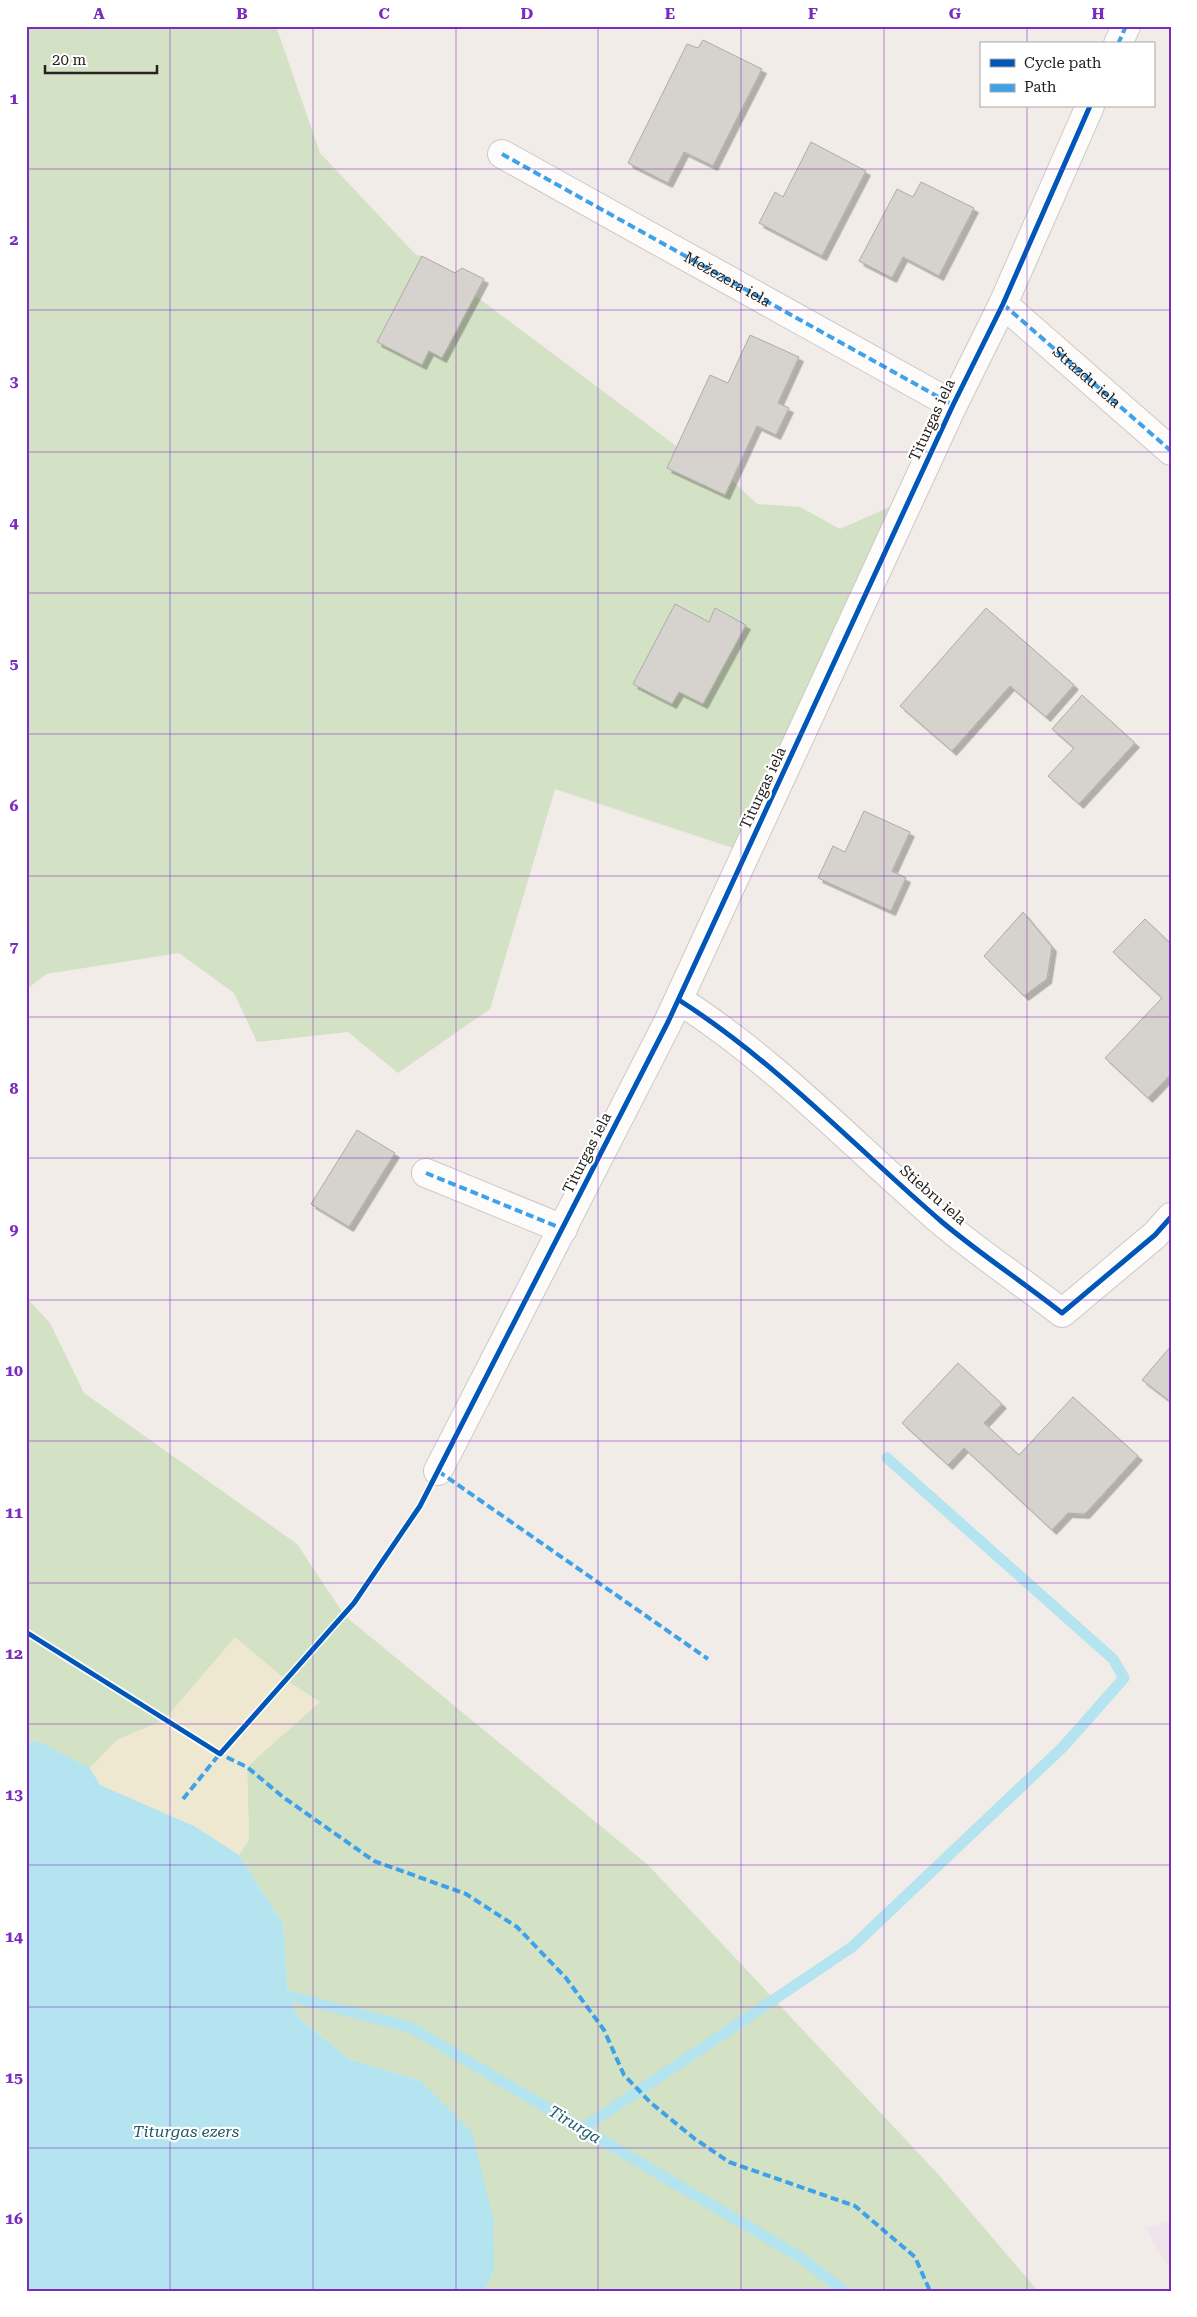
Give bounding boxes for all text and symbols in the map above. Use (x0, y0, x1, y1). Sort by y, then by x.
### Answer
text: A (93, 4, 105, 23)
text: B (236, 4, 248, 23)
text: C (378, 4, 390, 23)
text: D (521, 4, 534, 23)
text: E (665, 4, 675, 23)
text: F (808, 4, 818, 23)
text: G (949, 4, 962, 23)
text: H (1091, 4, 1105, 23)
scale bar (45, 42, 158, 74)
legend (980, 42, 1154, 108)
text: 20 m (52, 51, 87, 69)
text: Cycle path (1024, 54, 1102, 72)
text: Path (1024, 78, 1057, 96)
text: 1 (10, 89, 19, 108)
text: 2 (10, 230, 19, 249)
street label: Mežezera iela (681, 248, 774, 311)
street label: Strazdu iela (1049, 342, 1124, 412)
text: 3 (10, 372, 19, 391)
street label: Titurgas iela (905, 376, 959, 464)
text: 4 (10, 513, 19, 532)
text: 5 (10, 654, 19, 673)
street label: Titurgas iela (736, 744, 790, 832)
text: 6 (10, 796, 19, 815)
text: 7 (10, 937, 19, 956)
text: 8 (10, 1079, 19, 1098)
street label: Titurgas iela (559, 1109, 615, 1197)
street label: Stiebru iela (896, 1161, 970, 1229)
text: 9 (10, 1220, 19, 1239)
text: 10 (5, 1361, 23, 1380)
text: 11 (5, 1503, 23, 1522)
text: 12 (5, 1644, 23, 1663)
text: 13 (5, 1785, 23, 1804)
text: 14 (5, 1927, 23, 1946)
text: 15 (5, 2068, 23, 2087)
water label: Tirurga (545, 2101, 605, 2148)
water label: Titurgas ezers (133, 2122, 239, 2141)
text: 16 (5, 2209, 23, 2228)

